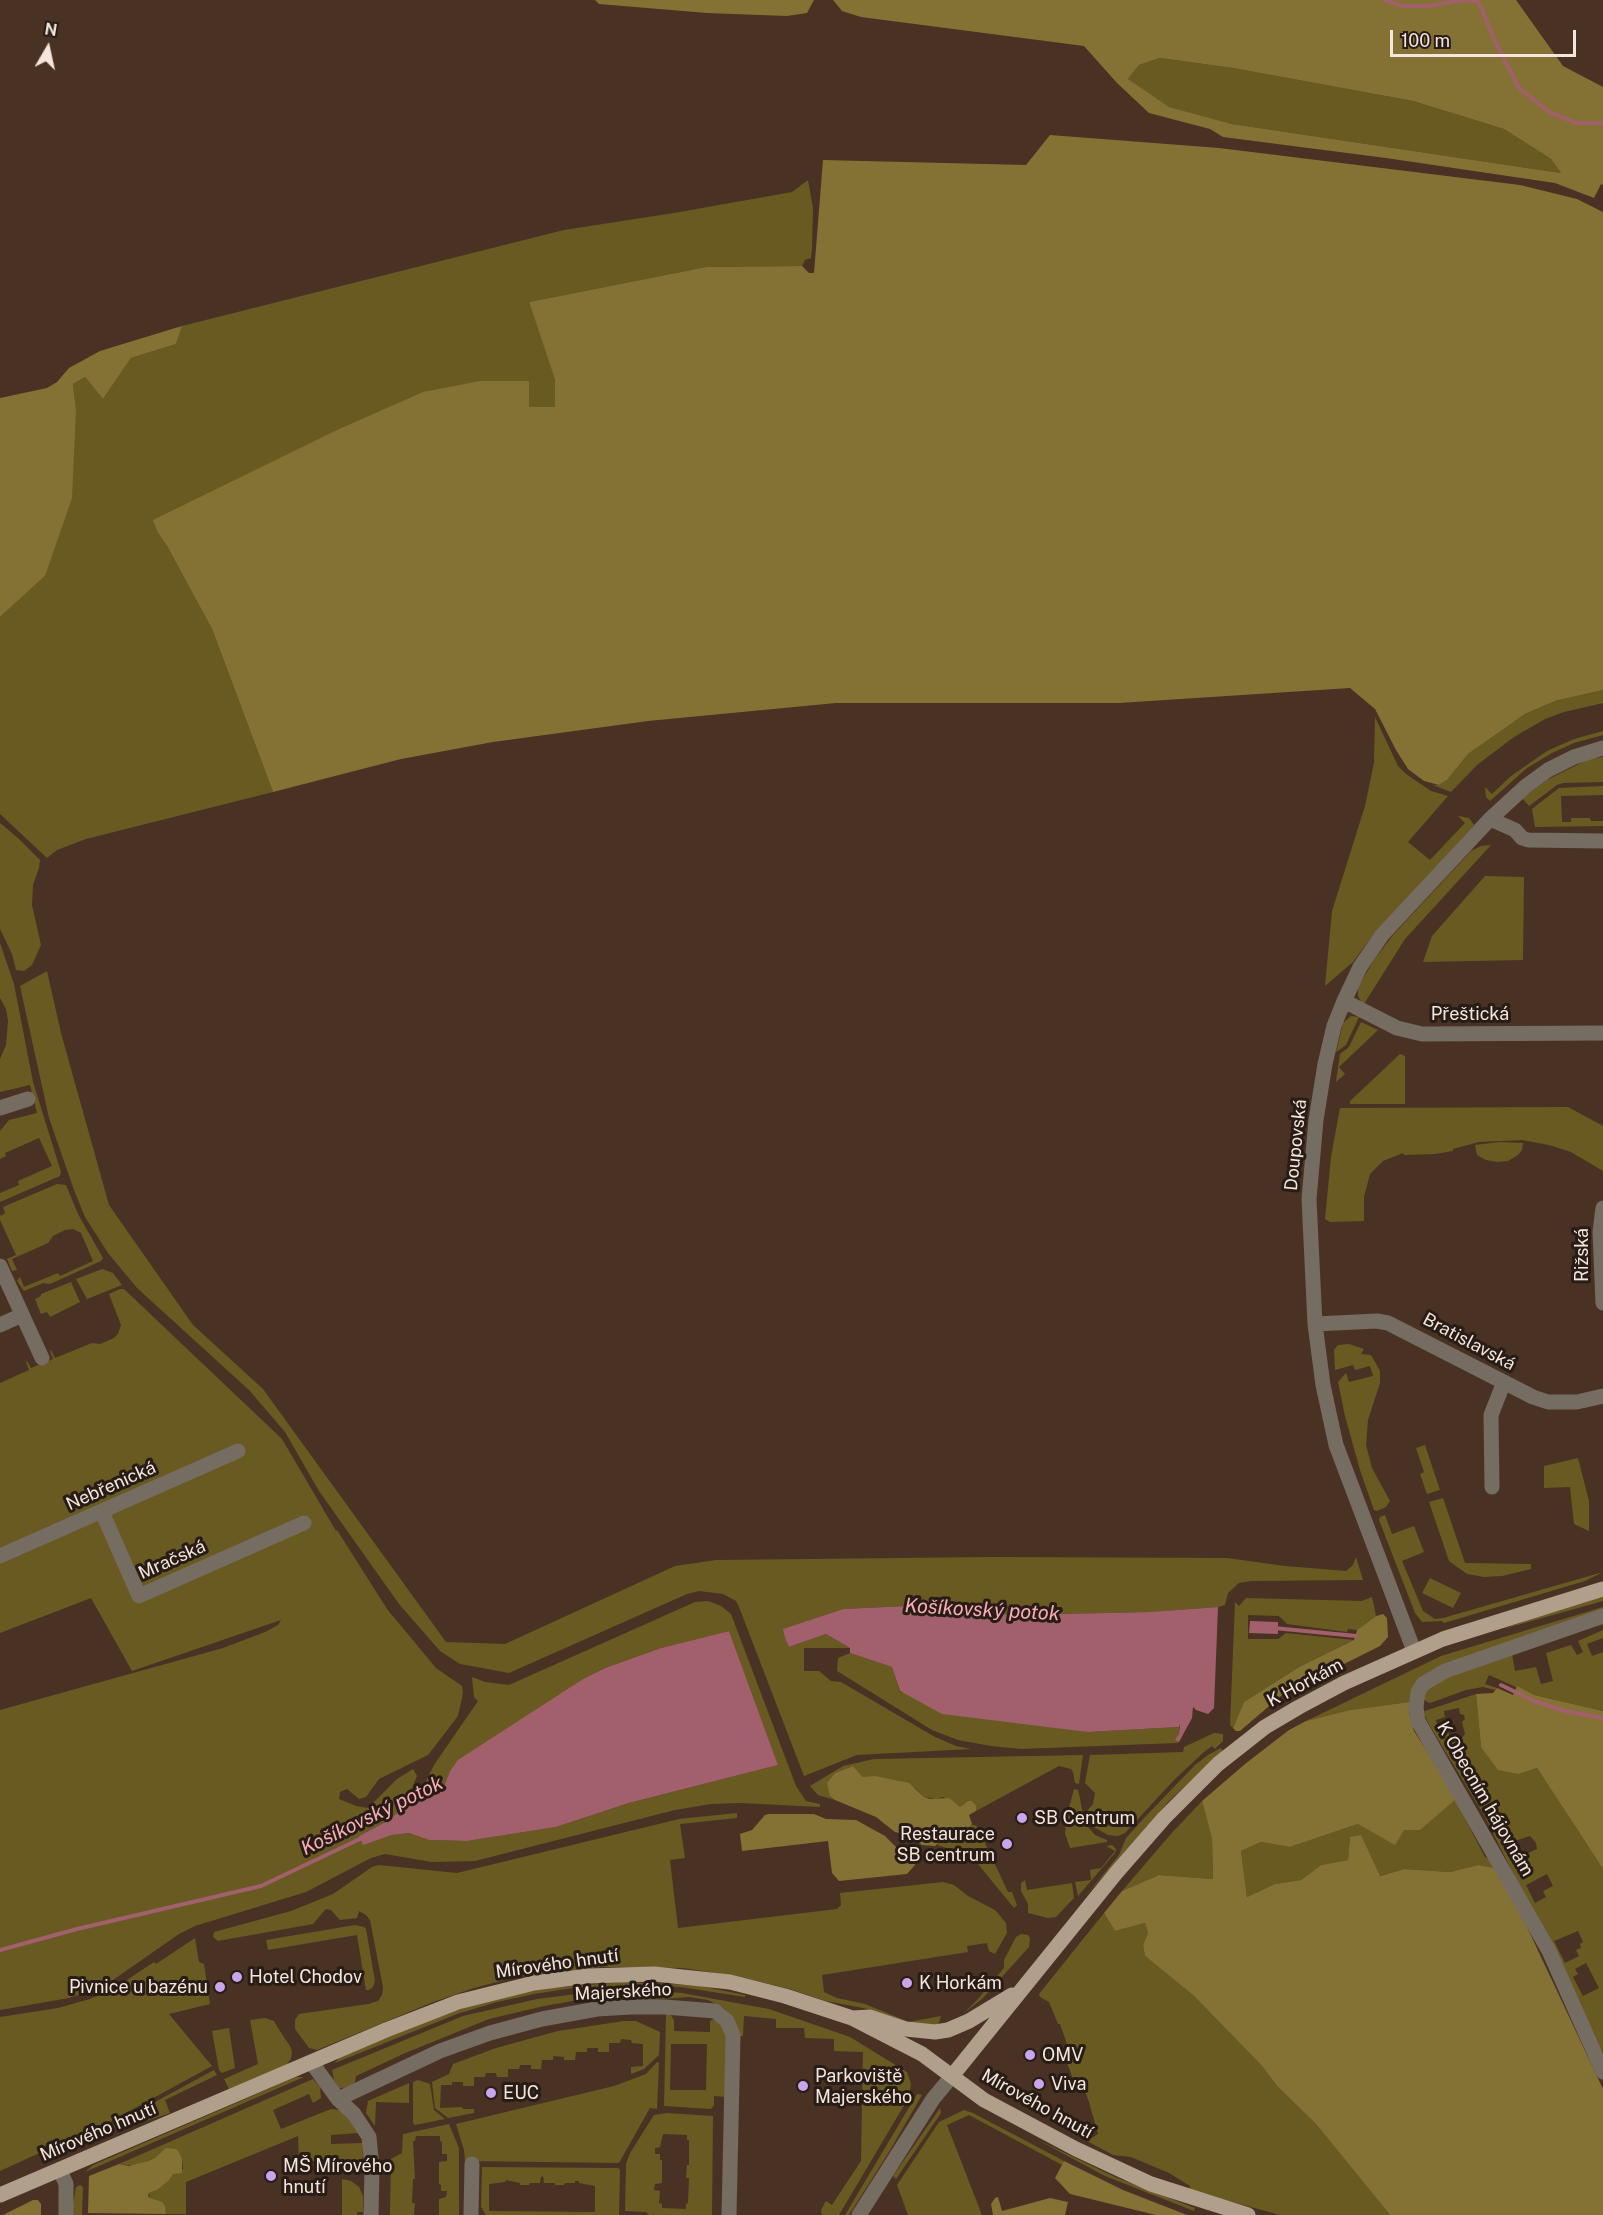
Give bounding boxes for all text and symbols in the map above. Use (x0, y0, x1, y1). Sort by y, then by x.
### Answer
north arrow (18, 18, 78, 78)
scale bar (1393, 18, 1579, 56)
text: N (43, 19, 59, 40)
text: 100 m (1401, 30, 1450, 51)
street label: Přeštická (1431, 1003, 1509, 1025)
street label: Doupovská (1280, 1098, 1312, 1192)
street label: Rižská (1571, 1228, 1593, 1282)
street label: Bratislavská (1419, 1309, 1519, 1375)
street label: Nebřenická (63, 1457, 159, 1515)
street label: Mračská (135, 1536, 209, 1584)
water label: Košíkovský potok (904, 1594, 1060, 1626)
street label: K Horkám (1263, 1654, 1347, 1712)
street label: K Obecním hájovnám (1432, 1718, 1538, 1880)
water label: Košíkovský potok (297, 1771, 447, 1861)
place label: SB Centrum (1034, 1807, 1135, 1829)
marker: SB Centrum (1015, 1811, 1029, 1825)
place label: Restaurace SB centrum (896, 1823, 995, 1866)
marker: Restaurace SB centrum (1000, 1837, 1014, 1851)
street label: Mírového hnutí (494, 1945, 620, 1983)
place label: Hotel Chodov (249, 1966, 362, 1988)
marker: Hotel Chodov (230, 1970, 244, 1984)
place label: K Horkám (919, 1972, 1002, 1994)
place label: Pivnice u bazénu (69, 1976, 208, 1998)
marker: K Horkám (900, 1976, 914, 1990)
street label: Majerského (574, 1979, 672, 2005)
marker: Pivnice u bazénu (213, 1980, 227, 1994)
place label: OMV (1042, 2044, 1083, 2066)
marker: OMV (1023, 2048, 1037, 2062)
place label: Parkoviště Majerského (815, 2065, 912, 2108)
street label: Mírového hnutí (978, 2065, 1096, 2143)
place label: Viva (1051, 2073, 1086, 2095)
marker: Viva (1032, 2077, 1046, 2091)
marker: Parkoviště Majerského (796, 2079, 810, 2093)
place label: EUC (503, 2082, 539, 2104)
marker: EUC (484, 2086, 498, 2100)
street label: Mírového hnutí (37, 2098, 159, 2166)
place label: MŠ Mírového hnutí (283, 2155, 392, 2198)
marker: MŠ Mírového hnutí (264, 2169, 278, 2183)

